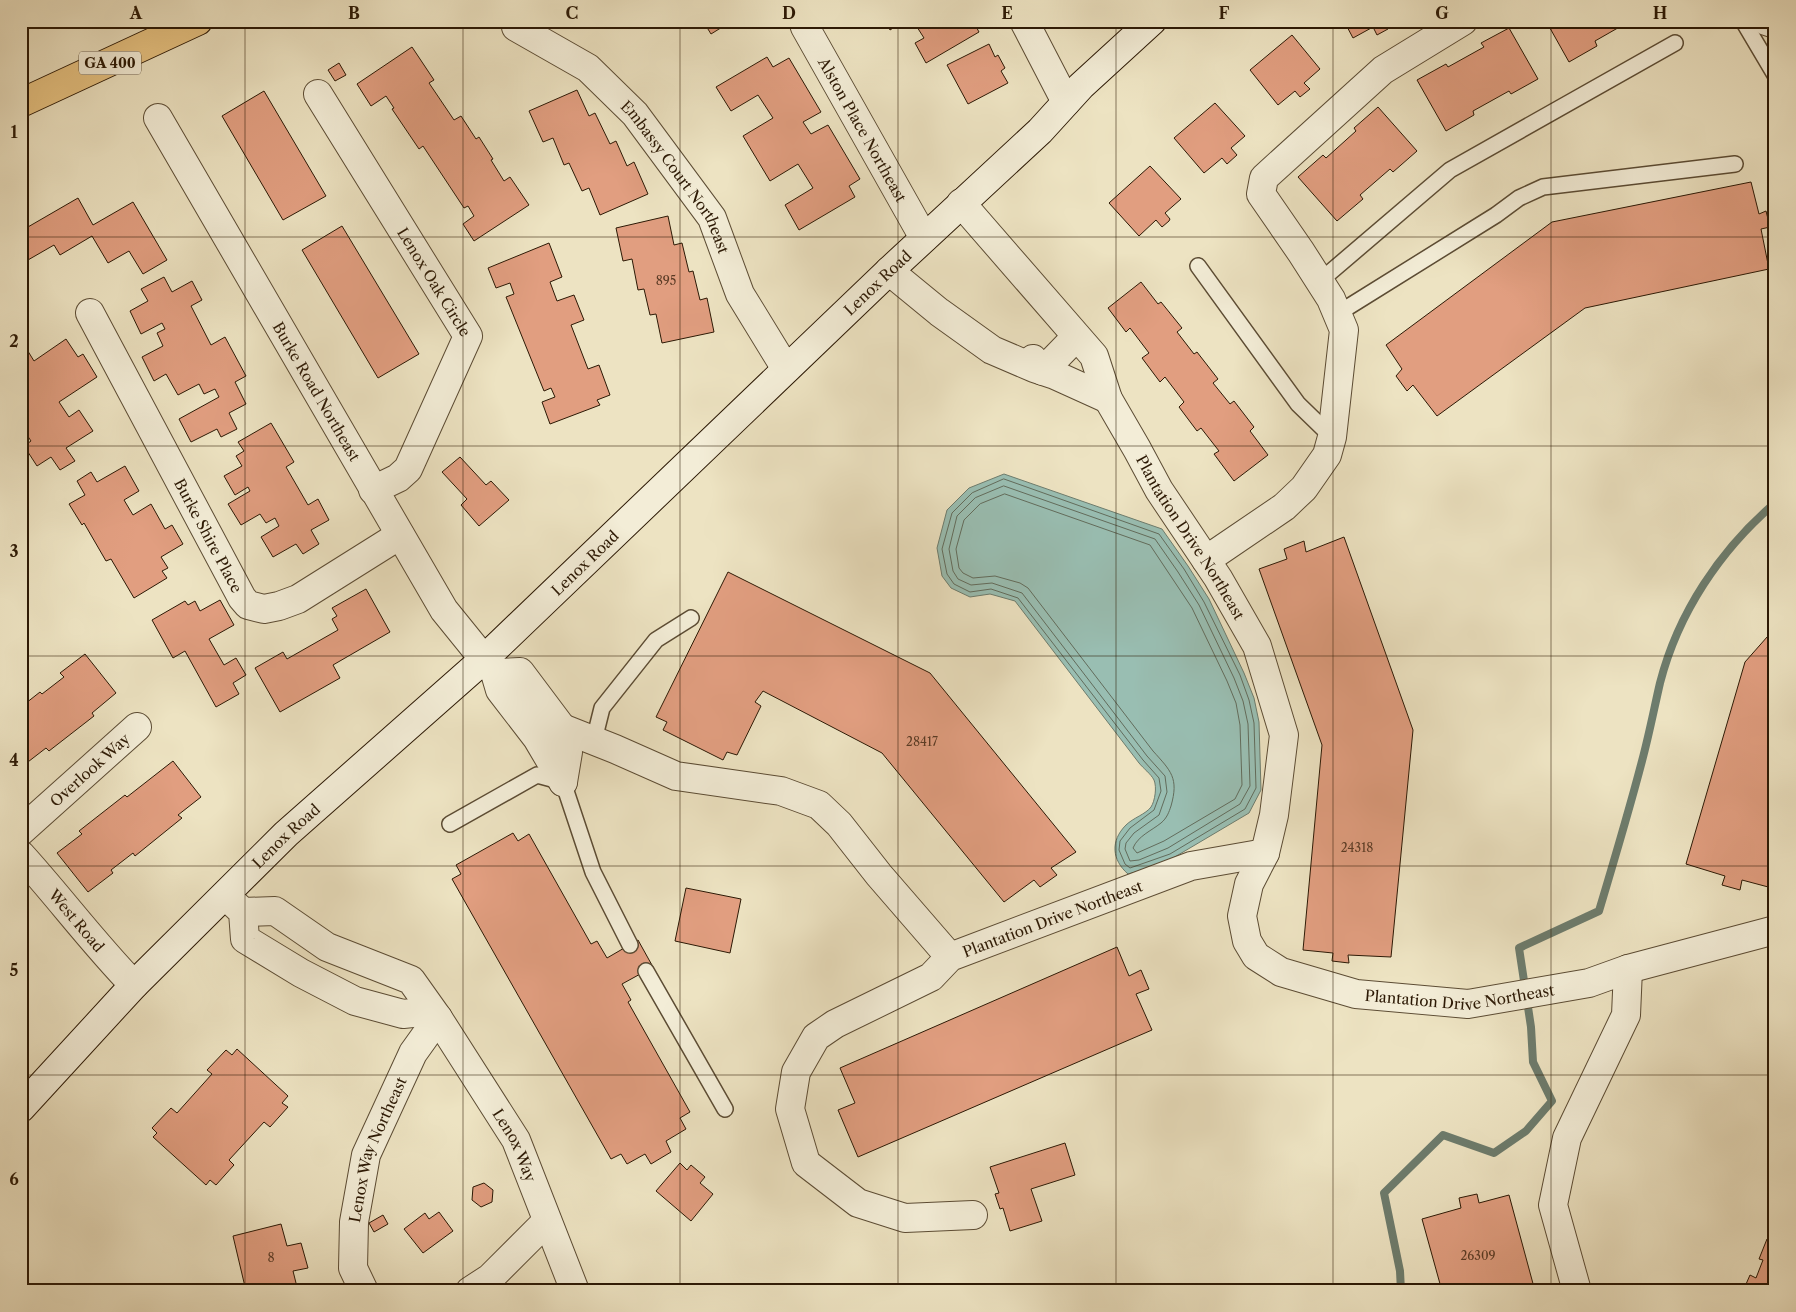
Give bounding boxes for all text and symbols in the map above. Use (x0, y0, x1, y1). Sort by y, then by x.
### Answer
text: A (129, 3, 143, 23)
text: B (348, 3, 360, 23)
text: C (566, 3, 578, 23)
text: D (782, 3, 796, 23)
text: E (1001, 3, 1013, 23)
text: F (1219, 3, 1230, 23)
text: G (1435, 3, 1449, 23)
text: H (1653, 3, 1667, 23)
road number: GA 400 (79, 52, 141, 74)
street label: Alston Place Northeast (814, 53, 911, 206)
street label: Embassy Court Northeast (617, 96, 734, 257)
text: 1 (10, 122, 18, 142)
street label: Lenox Oak Circle (393, 224, 475, 340)
street label: Lenox Road (840, 246, 915, 319)
house number: 895 (656, 273, 676, 288)
street label: Burke Road Northeast (269, 318, 365, 465)
text: 2 (9, 331, 19, 351)
street label: Plantation Drive Northeast (1132, 451, 1250, 623)
street label: Burke Shire Place (170, 475, 247, 596)
street label: Lenox Road (547, 526, 622, 599)
text: 3 (9, 541, 19, 561)
street label: Overlook Way (46, 729, 134, 810)
house number: 28417 (906, 734, 938, 749)
text: 4 (9, 750, 19, 770)
street label: Lenox Road (248, 799, 324, 872)
house number: 24318 (1341, 840, 1373, 855)
street label: Plantation Drive Northeast (960, 876, 1146, 961)
street label: West Road (44, 884, 109, 956)
text: 5 (10, 960, 19, 980)
street label: Plantation Drive Northeast (1364, 980, 1556, 1014)
street label: Lenox Way Northeast (345, 1073, 411, 1224)
street label: Lenox Way (489, 1105, 541, 1185)
text: 6 (9, 1169, 19, 1189)
house number: 26309 (1460, 1248, 1496, 1263)
house number: 8 (267, 1250, 275, 1265)

